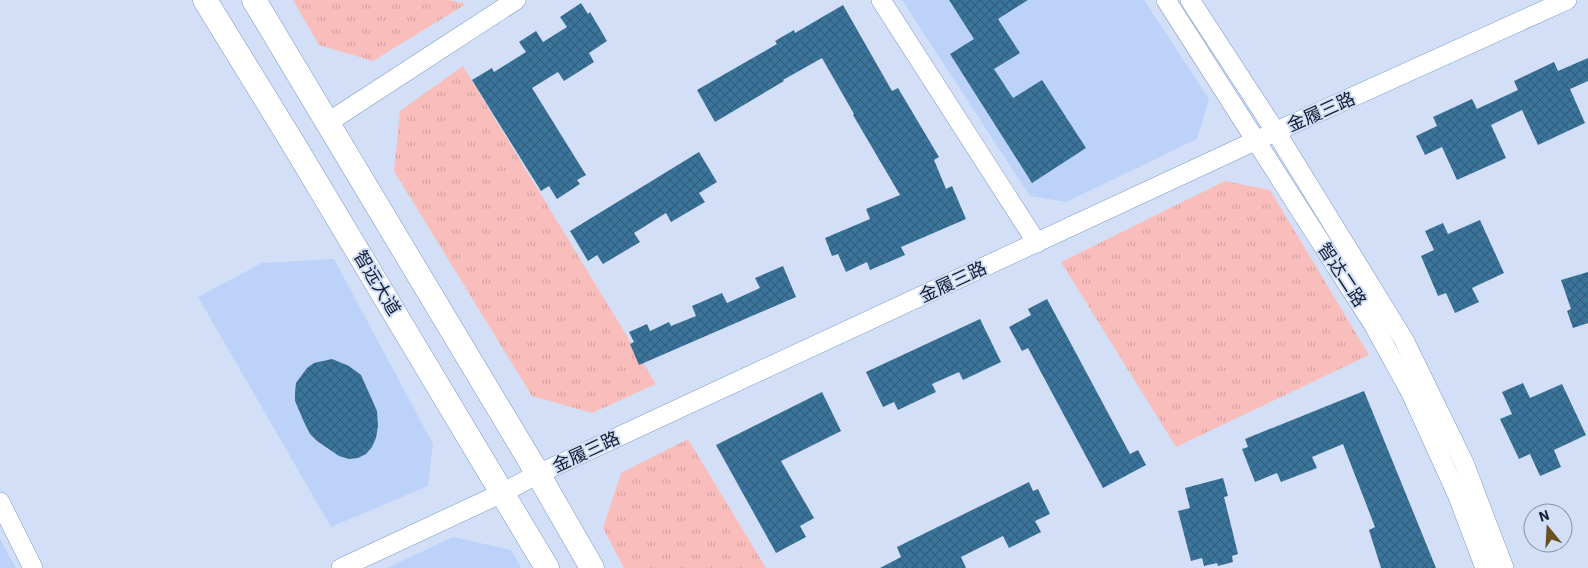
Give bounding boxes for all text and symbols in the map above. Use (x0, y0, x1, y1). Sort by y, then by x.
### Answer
street label: 金履三路 (1283, 86, 1358, 137)
street label: 智达二路 (1313, 238, 1372, 311)
street label: 智远大道 (349, 246, 406, 320)
street label: 金履三路 (915, 256, 990, 307)
street label: 金履三路 (548, 426, 623, 477)
north arrow (1523, 503, 1573, 553)
text: N (1536, 506, 1552, 526)

